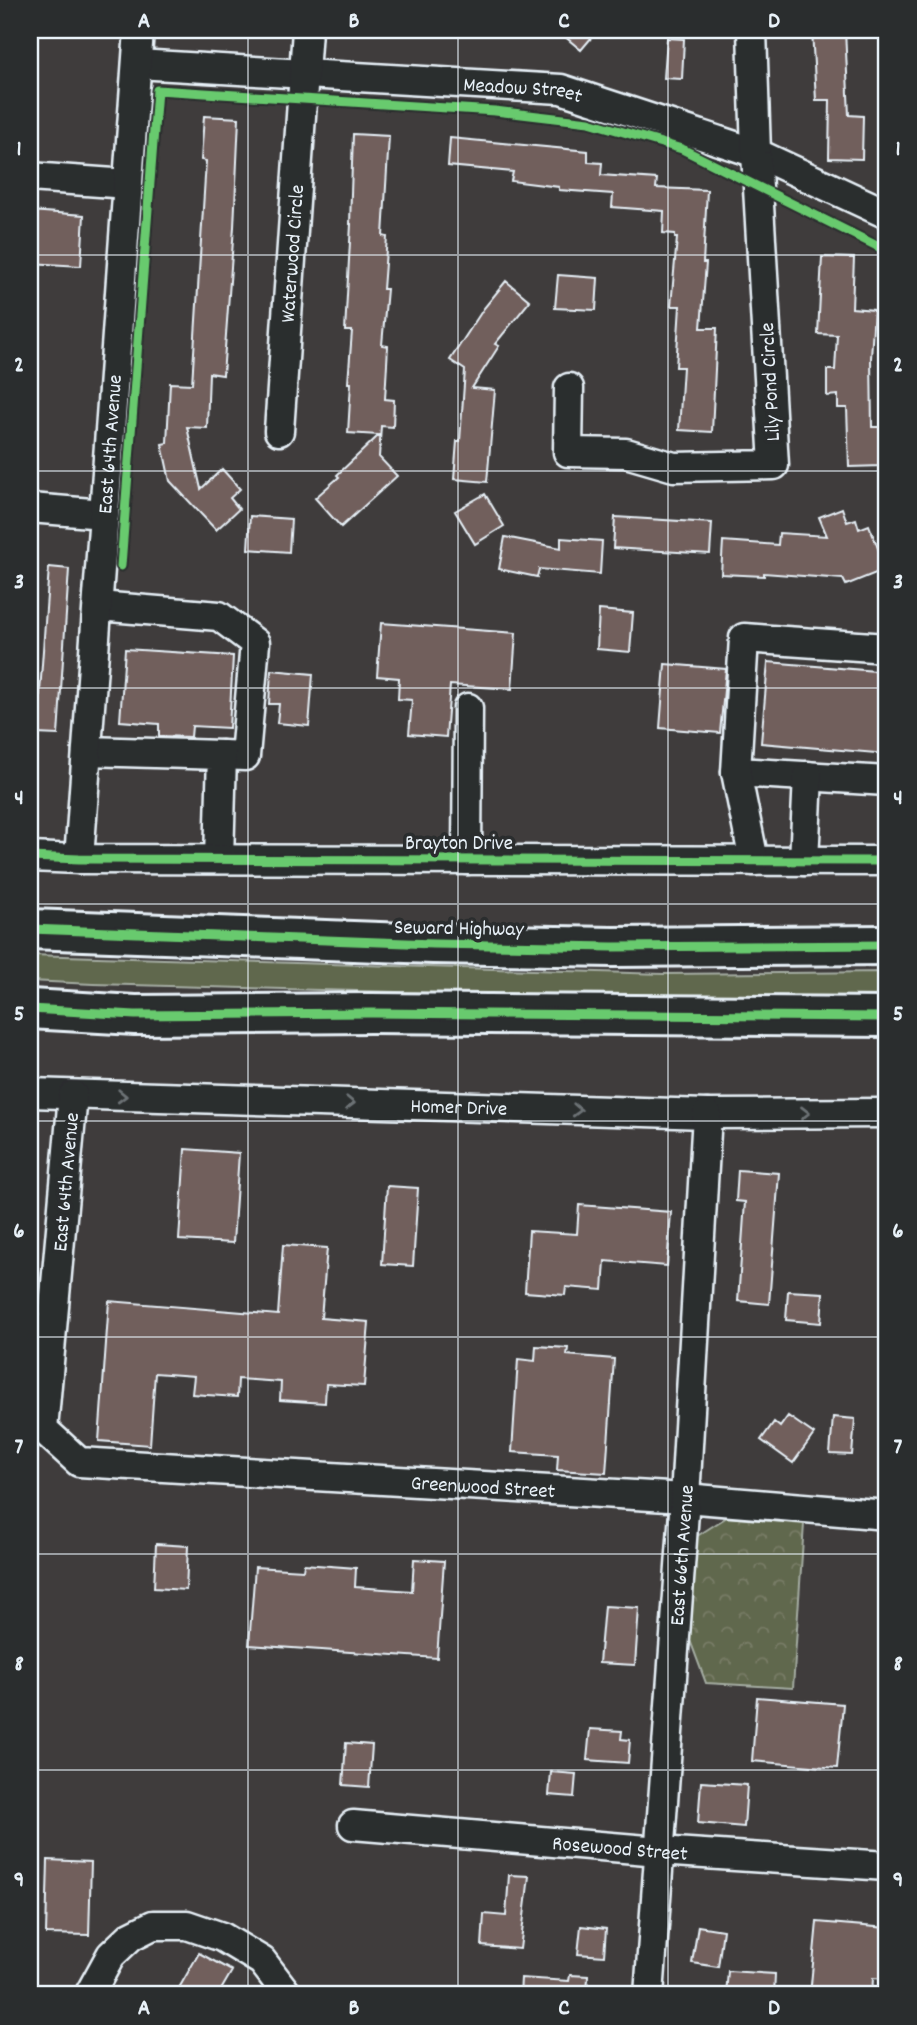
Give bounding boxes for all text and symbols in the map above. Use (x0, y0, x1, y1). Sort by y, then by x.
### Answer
text: A (138, 6, 150, 39)
text: B (349, 6, 360, 39)
text: C (558, 6, 570, 39)
text: D (768, 6, 780, 39)
street label: Meadow Street (462, 71, 586, 113)
text: 1 (16, 134, 22, 167)
text: 1 (895, 134, 901, 167)
street label: Waterwood Circle (275, 184, 314, 324)
street label: Lily Pond Circle (754, 322, 790, 442)
text: 2 (14, 350, 24, 383)
text: 2 (893, 350, 903, 383)
street label: East 64th Avenue (92, 374, 132, 515)
text: 3 (14, 567, 24, 600)
text: 3 (893, 567, 903, 600)
text: 4 (14, 783, 24, 816)
text: 4 (893, 783, 903, 816)
street label: Brayton Drive (405, 830, 513, 860)
street label: Seward Highway (394, 914, 524, 946)
text: 5 (14, 999, 24, 1032)
text: 5 (893, 999, 903, 1032)
one-way arrow (117, 1089, 128, 1104)
street label: Homer Drive (410, 1093, 508, 1126)
one-way arrow (345, 1095, 356, 1111)
one-way arrow (572, 1102, 583, 1117)
one-way arrow (800, 1105, 810, 1121)
street label: East 64th Avenue (47, 1112, 89, 1253)
text: 6 (13, 1216, 25, 1249)
text: 6 (892, 1216, 904, 1249)
text: 7 (15, 1432, 24, 1465)
text: 7 (894, 1432, 903, 1465)
street label: Greenwood Street (410, 1470, 556, 1508)
street label: East 66th Avenue (664, 1484, 704, 1627)
text: 8 (14, 1649, 24, 1682)
text: 8 (893, 1649, 903, 1682)
street label: Rosewood Street (551, 1830, 689, 1871)
text: 9 (14, 1865, 24, 1898)
text: 9 (893, 1865, 903, 1898)
text: A (138, 1993, 150, 2025)
text: B (349, 1993, 360, 2025)
text: C (558, 1993, 570, 2025)
text: D (768, 1993, 780, 2025)

